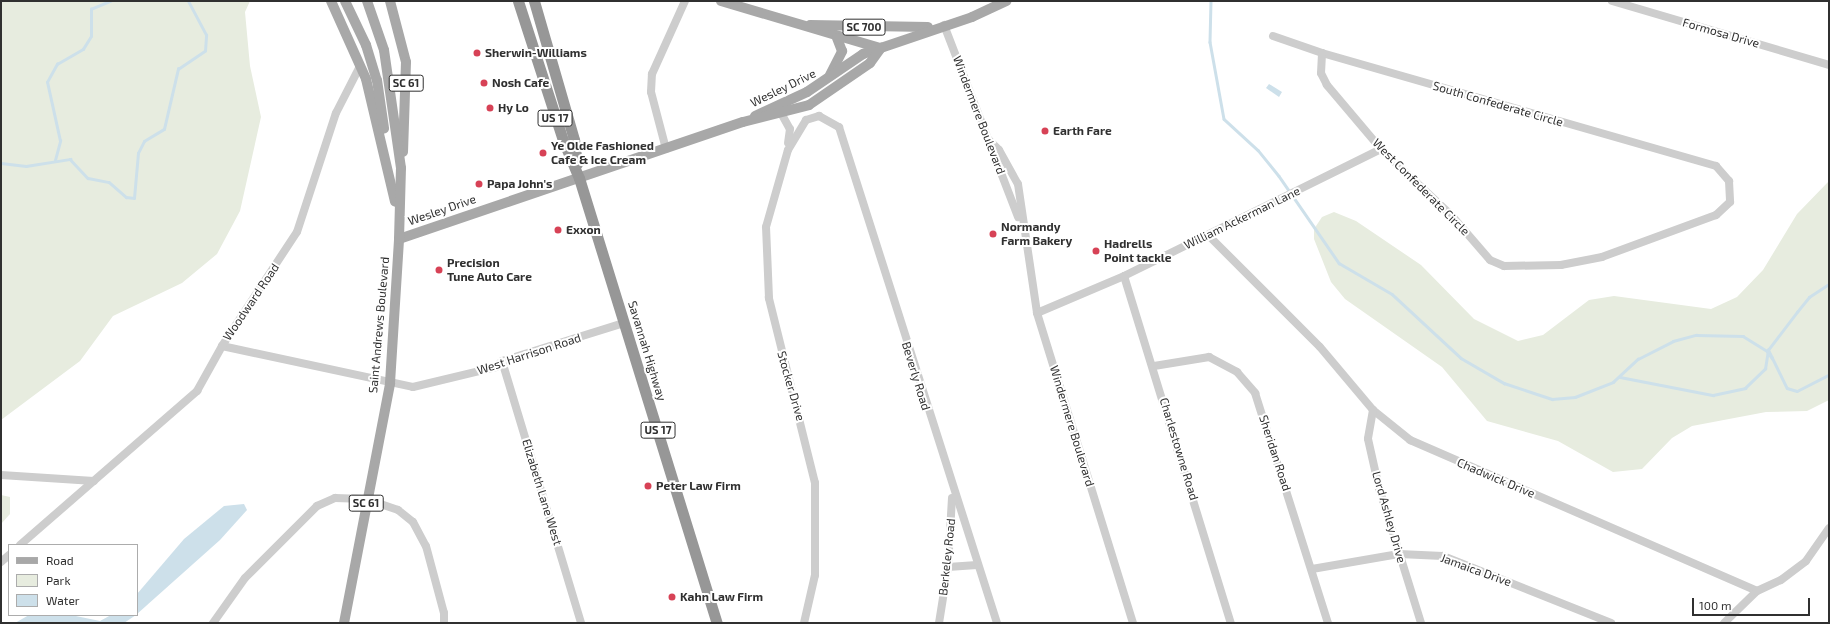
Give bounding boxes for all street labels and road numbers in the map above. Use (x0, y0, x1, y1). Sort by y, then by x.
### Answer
street label: Formosa Drive (1681, 15, 1761, 51)
road number: SC 700 (842, 18, 886, 36)
street label: Windermere Boulevard (950, 54, 1008, 176)
street label: Wesley Drive (748, 66, 818, 110)
road number: SC 61 (388, 74, 424, 92)
street label: South Confederate Circle (1431, 78, 1565, 130)
road number: US 17 (537, 109, 573, 127)
street label: West Confederate Circle (1370, 136, 1472, 238)
street label: William Ackerman Lane (1181, 184, 1303, 252)
street label: Wesley Drive (406, 192, 478, 228)
street label: Saint Andrews Boulevard (366, 256, 392, 394)
street label: Woodward Road (220, 261, 282, 343)
street label: Savannah Highway (625, 299, 669, 403)
street label: West Harrison Road (475, 330, 583, 378)
street label: Beverly Road (899, 340, 933, 412)
street label: Stocker Drive (774, 349, 808, 423)
street label: Windermere Boulevard (1047, 364, 1097, 488)
street label: Charlestowne Road (1157, 396, 1201, 502)
street label: Sheridan Road (1256, 413, 1294, 493)
road number: US 17 (640, 421, 676, 439)
street label: Elizabeth Lane West (519, 437, 565, 547)
street label: Chadwick Drive (1455, 455, 1537, 501)
street label: Lord Ashley Drive (1369, 469, 1409, 565)
road number: SC 61 (348, 494, 384, 512)
street label: Berkeley Road (936, 518, 958, 596)
street label: Jamaica Drive (1439, 551, 1513, 589)

